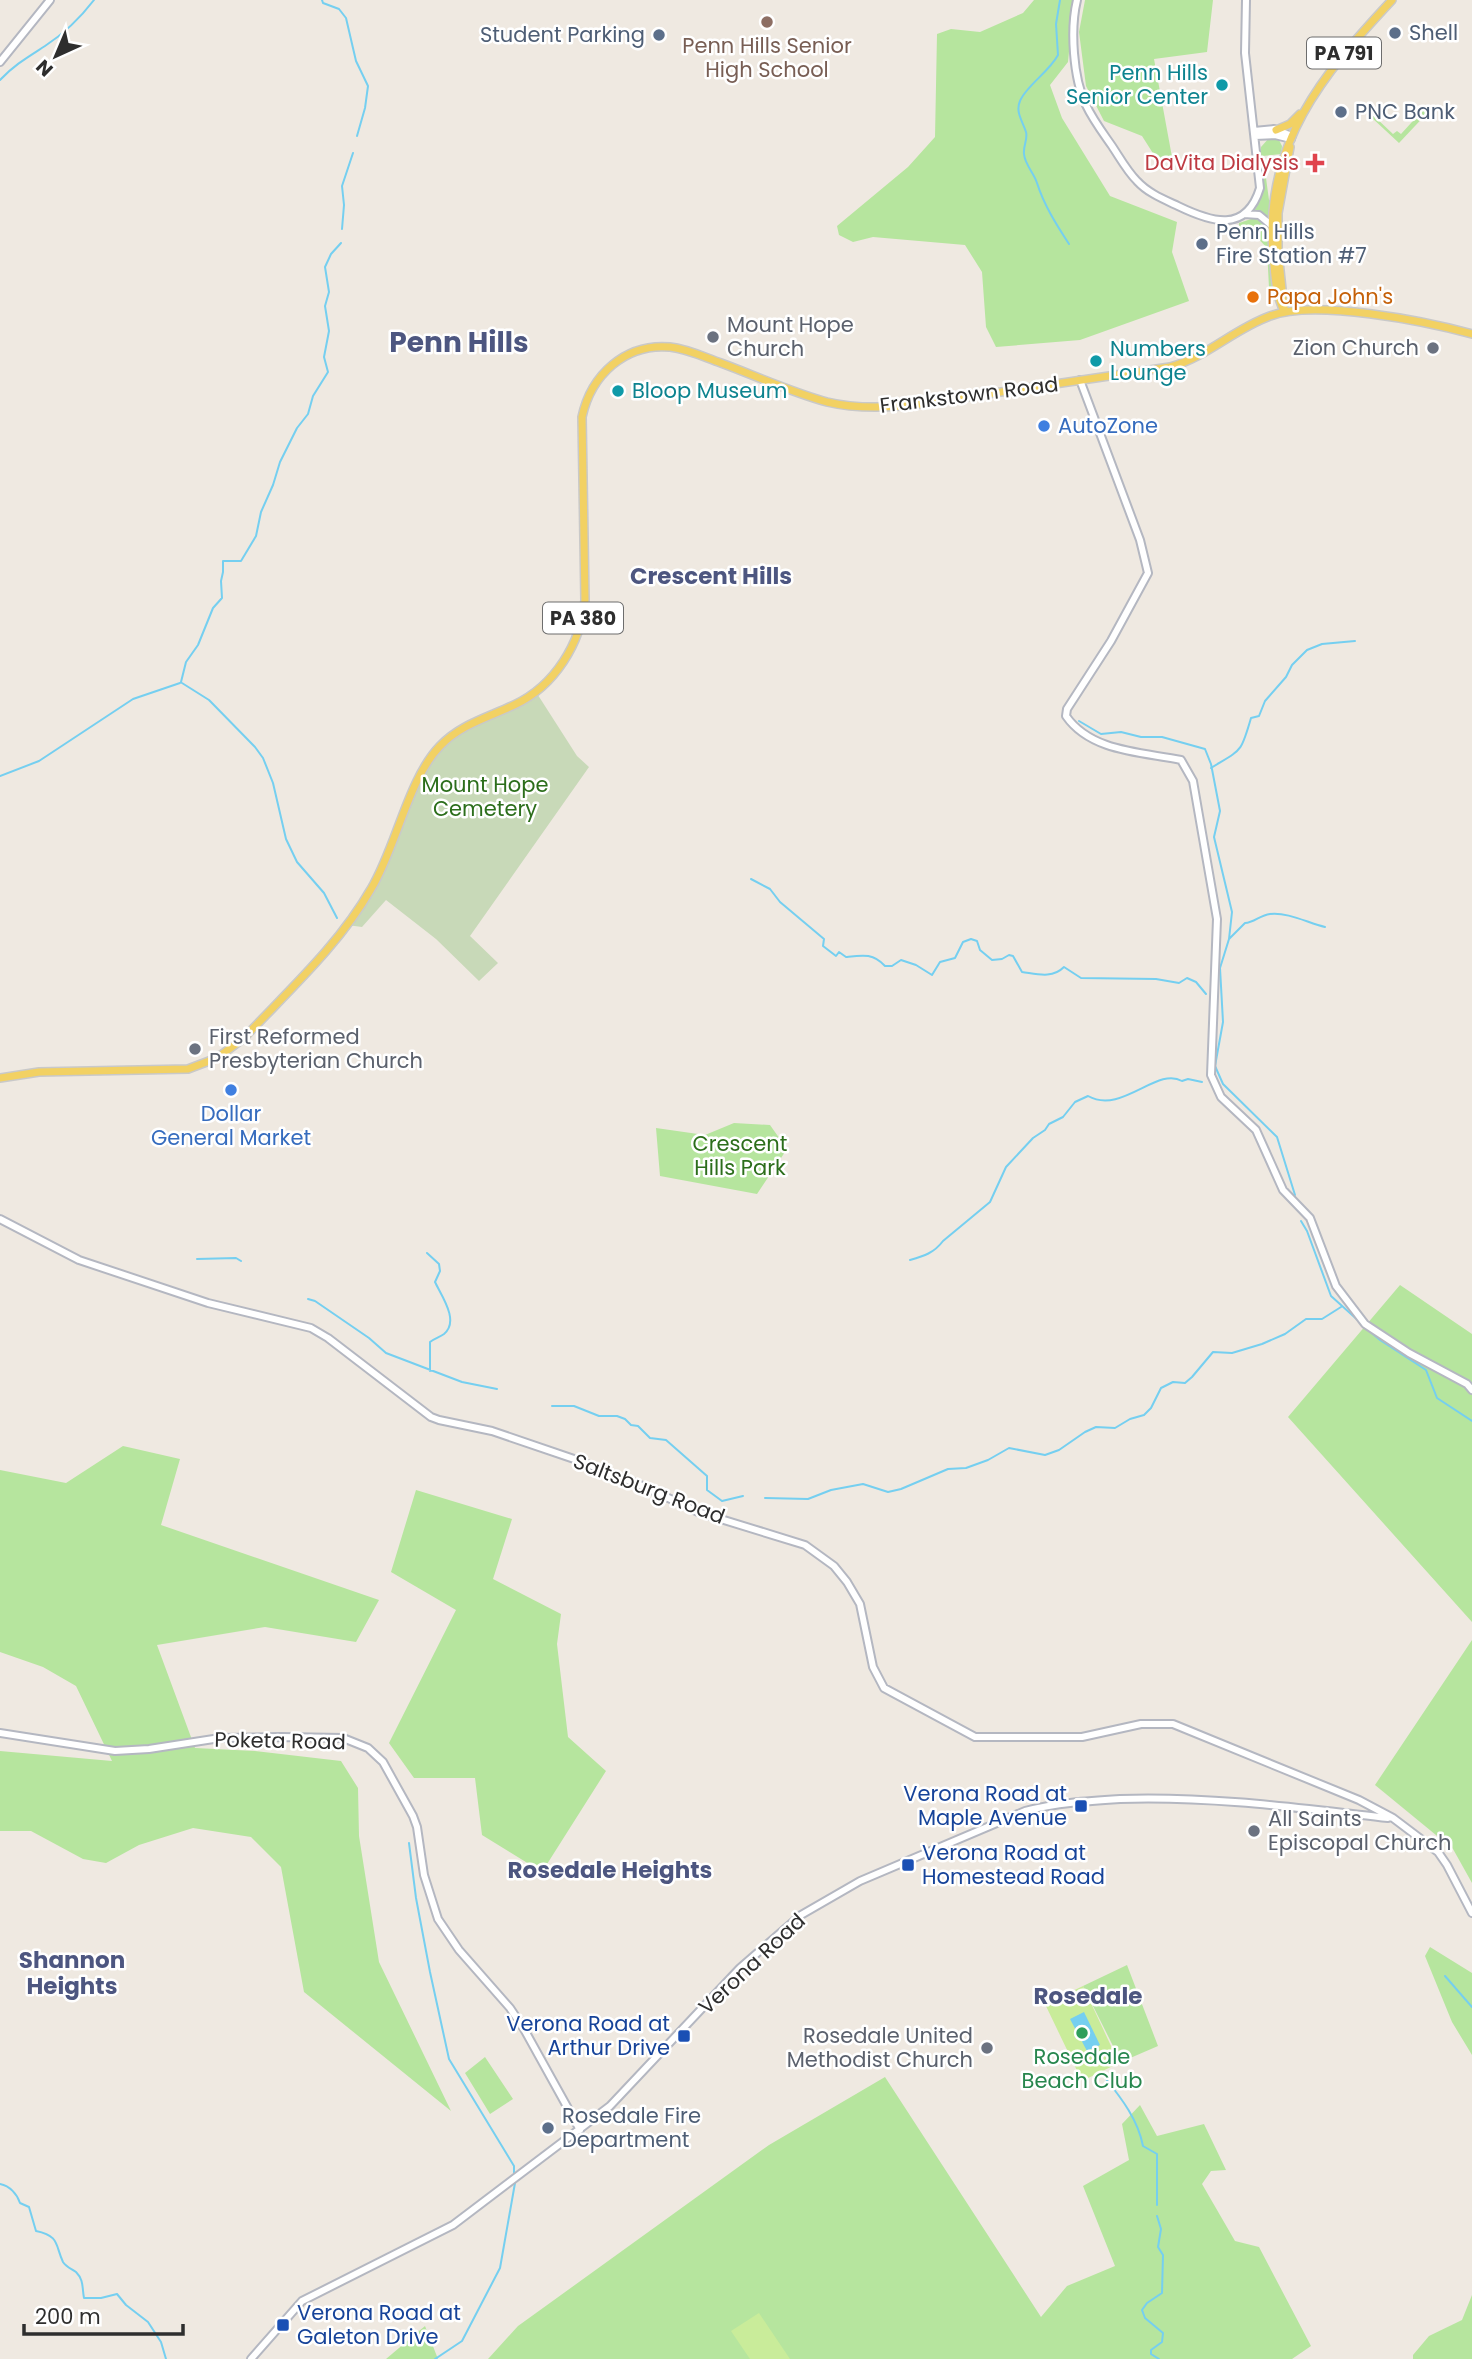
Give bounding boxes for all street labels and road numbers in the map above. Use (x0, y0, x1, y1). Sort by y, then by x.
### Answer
road number: PA 791 (1307, 38, 1381, 68)
street label: Frankstown Road (878, 369, 1060, 420)
road number: PA 380 (543, 603, 623, 634)
street label: Saltsburg Road (569, 1446, 729, 1531)
street label: Poketa Road (214, 1725, 346, 1756)
street label: Verona Road (692, 1907, 811, 2021)

